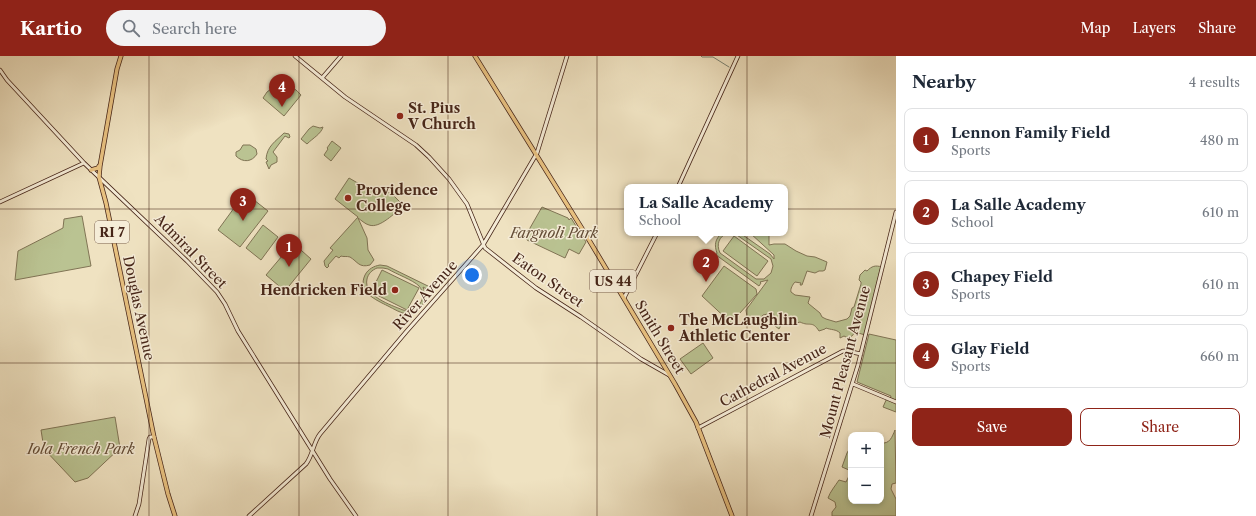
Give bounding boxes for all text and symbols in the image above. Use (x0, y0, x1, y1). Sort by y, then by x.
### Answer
search box (106, 10, 386, 46)
text: Kartio (20, 17, 82, 40)
icon: search (120, 17, 142, 39)
text: Search here (152, 19, 237, 38)
text: Map (1080, 19, 1110, 37)
text: Layers (1132, 19, 1176, 37)
text: Share (1198, 19, 1236, 37)
text: Nearby (912, 72, 976, 92)
pin: 4 (269, 74, 295, 107)
text: 4 results (1189, 74, 1240, 90)
place label: St. Pius V Church (407, 99, 476, 133)
marker: St. Pius V Church (395, 111, 405, 121)
text: Lennon Family Field (951, 123, 1110, 142)
text: 1 (923, 132, 929, 148)
text: 480 m (1200, 132, 1239, 148)
text: Sports (951, 142, 990, 158)
place label: Providence College (356, 181, 438, 215)
popup (624, 184, 788, 236)
pin: 3 (230, 188, 256, 221)
marker: Providence College (343, 193, 353, 203)
text: La Salle Academy (639, 193, 773, 212)
text: La Salle Academy (951, 195, 1086, 214)
text: 2 (922, 204, 930, 220)
text: 610 m (1202, 204, 1239, 220)
street label: Admiral Street (150, 209, 231, 292)
text: School (639, 212, 681, 228)
text: School (951, 214, 994, 230)
road number: RI 7 (95, 221, 129, 243)
park label: Fargnoli Park (509, 224, 599, 242)
pin: 1 (276, 234, 302, 267)
street label: Eaton Street (509, 249, 587, 311)
pin: 2 (693, 249, 719, 282)
street label: Douglas Avenue (119, 254, 159, 362)
street label: River Avenue (389, 256, 461, 334)
your location (462, 265, 482, 285)
text: Chapey Field (951, 267, 1053, 286)
road number: US 44 (590, 270, 636, 292)
text: 3 (922, 276, 930, 292)
text: 610 m (1202, 276, 1239, 292)
place label: Hendricken Field (260, 281, 388, 299)
street label: Mount Pleasant Avenue (816, 284, 874, 440)
marker: Hendricken Field (390, 285, 400, 295)
text: Sports (951, 286, 990, 302)
street label: Smith Street (631, 297, 689, 377)
place label: The McLaughlin Athletic Center (678, 311, 798, 345)
marker: The McLaughlin Athletic Center (666, 323, 676, 333)
street label: Cathedral Avenue (716, 339, 830, 411)
text: Glay Field (951, 339, 1030, 358)
text: 4 (922, 348, 930, 364)
text: 660 m (1200, 348, 1239, 364)
text: Sports (951, 358, 990, 374)
button: Save (912, 408, 1072, 446)
button: Share (1080, 408, 1240, 446)
map controls (848, 432, 884, 504)
button: + (848, 432, 884, 468)
park label: Iola French Park (26, 440, 135, 458)
button: − (848, 468, 884, 504)

